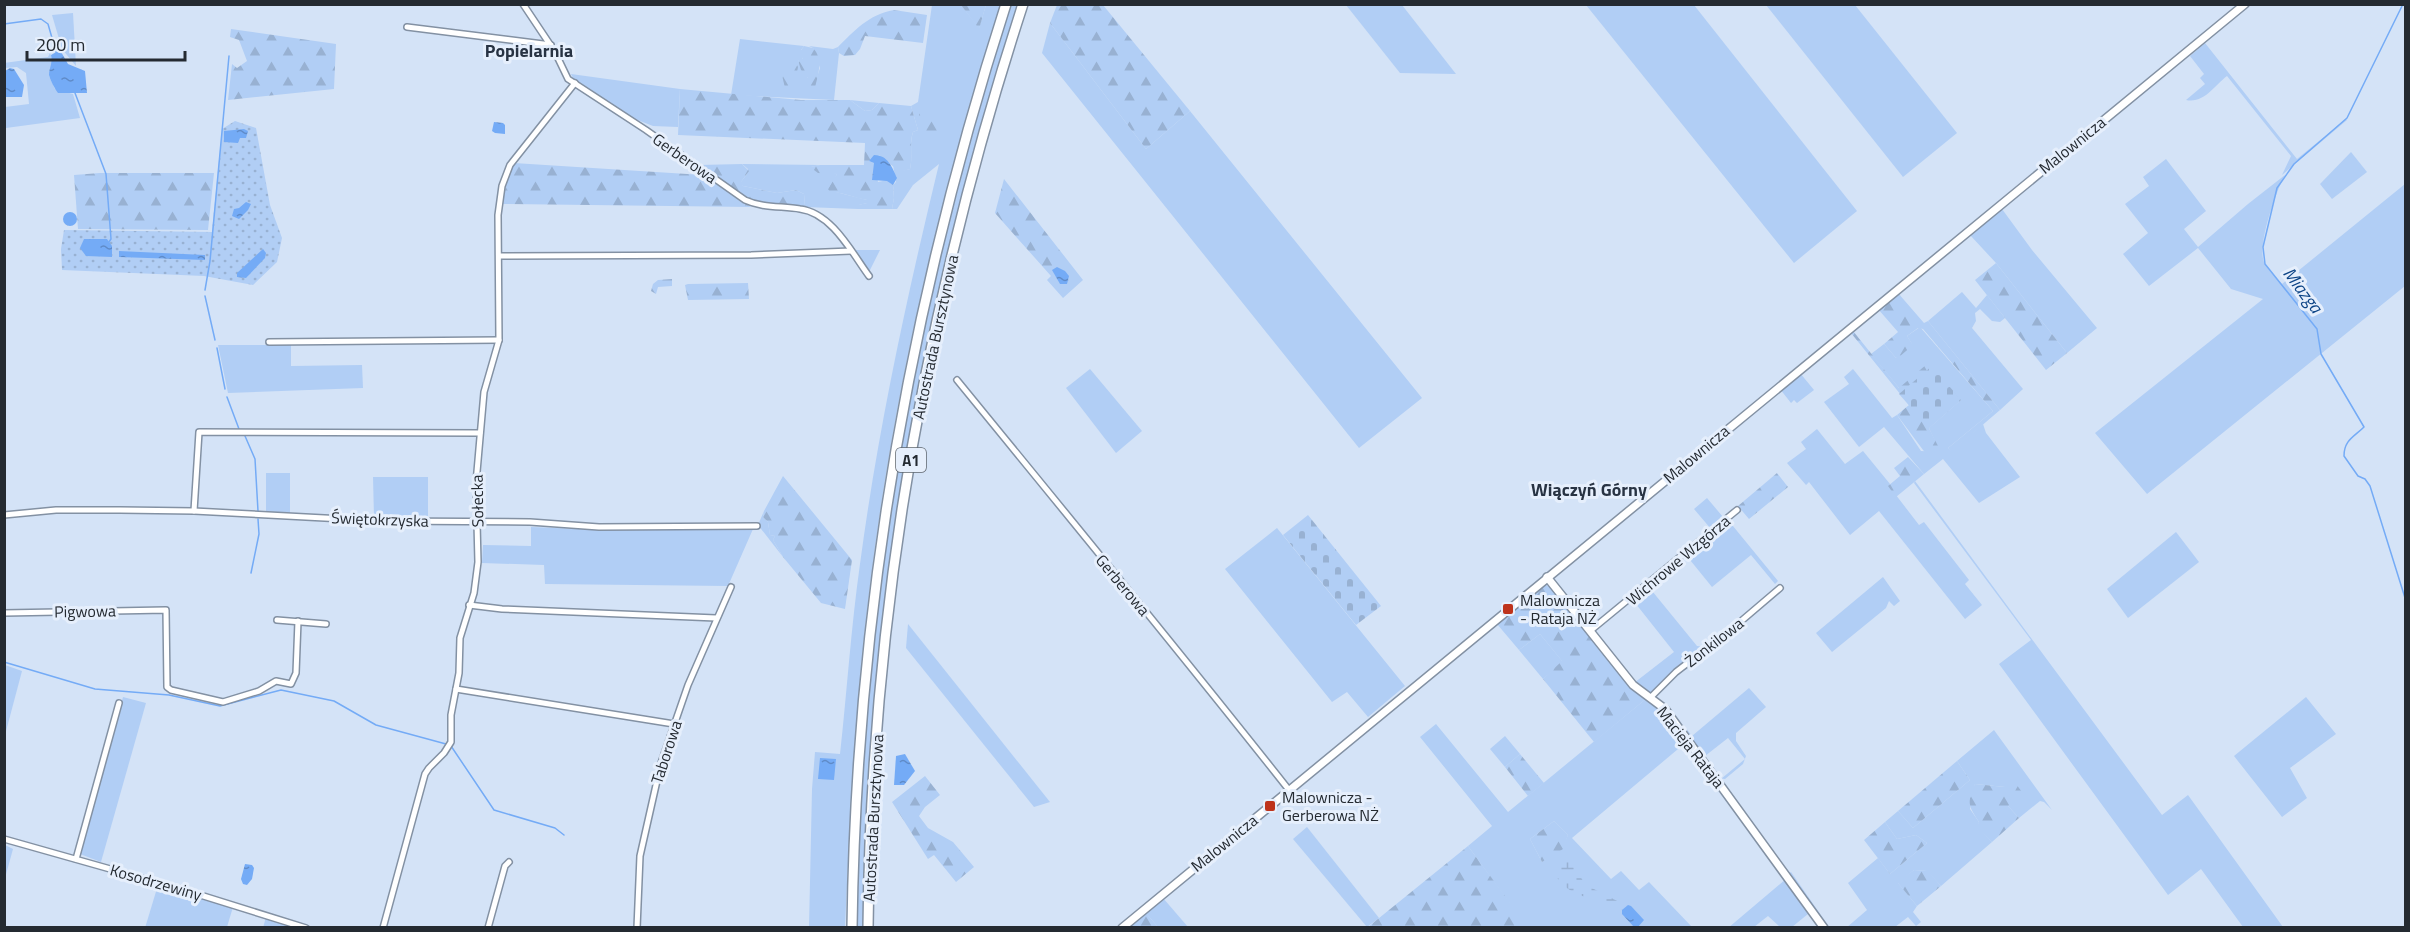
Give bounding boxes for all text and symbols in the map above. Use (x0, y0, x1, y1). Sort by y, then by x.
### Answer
scale bar (27, 24, 184, 62)
text: 200 m (36, 31, 85, 58)
district label: Popielarnia (485, 37, 573, 64)
street label: Malownicza (2033, 110, 2111, 180)
street label: Gerberowa (648, 127, 722, 189)
street label: Autostrada Bursztynowa (906, 252, 964, 422)
water label: Miazga (2277, 261, 2330, 320)
street label: Malownicza (1658, 419, 1734, 489)
road number: A1 (896, 448, 926, 472)
street label: Sołecka (465, 474, 489, 528)
district label: Wiączyń Górny (1531, 476, 1647, 503)
street label: Świętokrzyska (331, 505, 429, 533)
street label: Wichrowe Wzgórza (1621, 509, 1735, 611)
street label: Gerberowa (1090, 549, 1156, 621)
place label: Malownicza - Rataja NŻ (1520, 588, 1600, 630)
street label: Pigwowa (54, 598, 116, 624)
marker: Malownicza - Rataja NŻ (1501, 602, 1515, 616)
street label: Żonkilowa (1679, 611, 1749, 673)
street label: Macieja Rataja (1651, 701, 1731, 793)
street label: Taborowa (644, 717, 688, 787)
street label: Autostrada Bursztynowa (857, 734, 889, 902)
place label: Malownicza - Gerberowa NŻ (1282, 785, 1379, 827)
marker: Malownicza - Gerberowa NŻ (1263, 799, 1277, 813)
street label: Malownicza (1185, 808, 1263, 878)
street label: Kosodrzewiny (107, 857, 205, 907)

